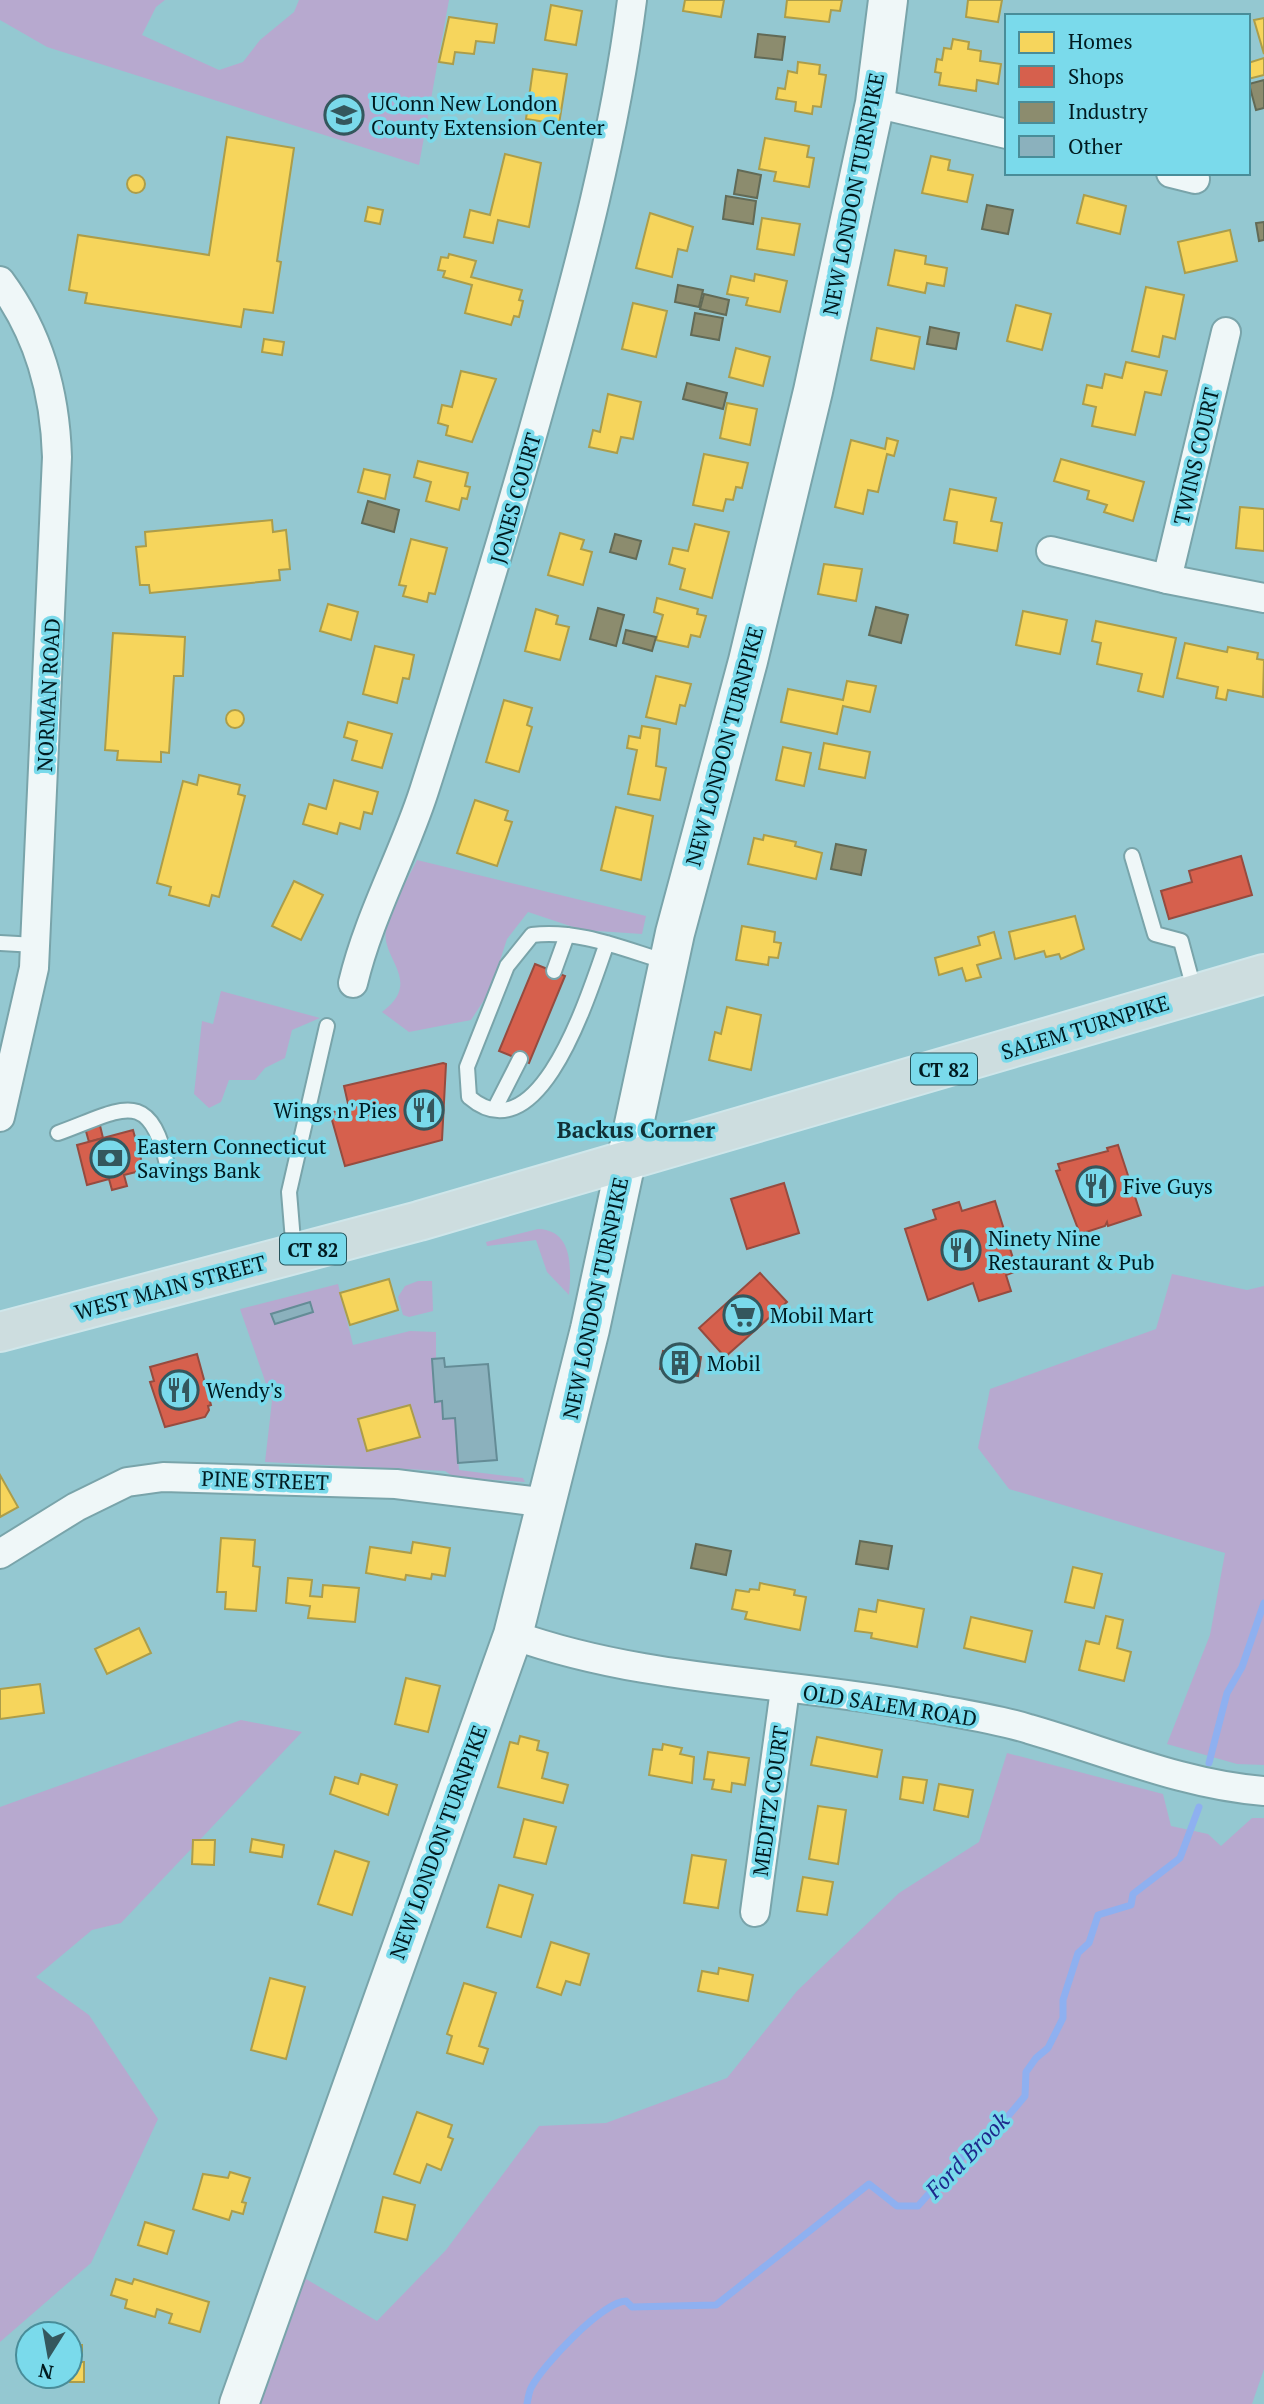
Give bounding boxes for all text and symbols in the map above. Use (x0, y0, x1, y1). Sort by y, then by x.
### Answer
legend (1005, 14, 1250, 175)
text: Homes (1068, 27, 1133, 55)
text: Shops (1068, 62, 1124, 90)
street label: NEW LONDON TURNPIKE (816, 70, 890, 318)
place label: UConn New London County Extension Center (371, 89, 605, 141)
school or university icon: UConn New London County Extension Center (323, 94, 365, 136)
text: Industry (1068, 97, 1148, 125)
text: Other (1068, 132, 1122, 160)
street label: TWINS COURT (1167, 385, 1225, 527)
street label: JONES COURT (483, 429, 547, 567)
street label: NORMAN ROAD (30, 618, 66, 772)
street label: NEW LONDON TURNPIKE (679, 623, 769, 869)
street label: SALEM TURNPIKE (998, 988, 1172, 1066)
road number: CT 82 (911, 1054, 977, 1084)
restaurant icon: Wings n' Pies (403, 1089, 445, 1131)
place label: Wings n' Pies (273, 1096, 397, 1124)
district label: Backus Corner (557, 1114, 715, 1145)
place label: Eastern Connecticut Savings Bank (137, 1132, 327, 1184)
bank icon: Eastern Connecticut Savings Bank (89, 1137, 131, 1179)
restaurant icon: Five Guys (1075, 1165, 1117, 1207)
place label: Five Guys (1123, 1172, 1213, 1200)
street label: NEW LONDON TURNPIKE (556, 1174, 634, 1422)
place label: Ninety Nine Restaurant & Pub (988, 1224, 1154, 1276)
restaurant icon: Ninety Nine Restaurant & Pub (940, 1229, 982, 1271)
road number: CT 82 (280, 1233, 346, 1264)
street label: WEST MAIN STREET (71, 1248, 269, 1326)
supermarket icon: Mobil Mart (722, 1294, 764, 1336)
place label: Mobil Mart (770, 1301, 874, 1329)
building icon: Mobil (659, 1342, 701, 1384)
place label: Mobil (707, 1349, 761, 1377)
restaurant icon: Wendy's (158, 1369, 200, 1411)
place label: Wendy's (206, 1376, 283, 1404)
street label: PINE STREET (201, 1464, 329, 1496)
street label: OLD SALEM ROAD (801, 1677, 979, 1733)
street label: NEW LONDON TURNPIKE (383, 1721, 493, 1963)
street label: MEDITZ COURT (746, 1724, 794, 1878)
water label: Ford Brook (918, 2105, 1016, 2205)
north arrow (14, 2320, 84, 2390)
text: N (36, 2358, 55, 2386)

